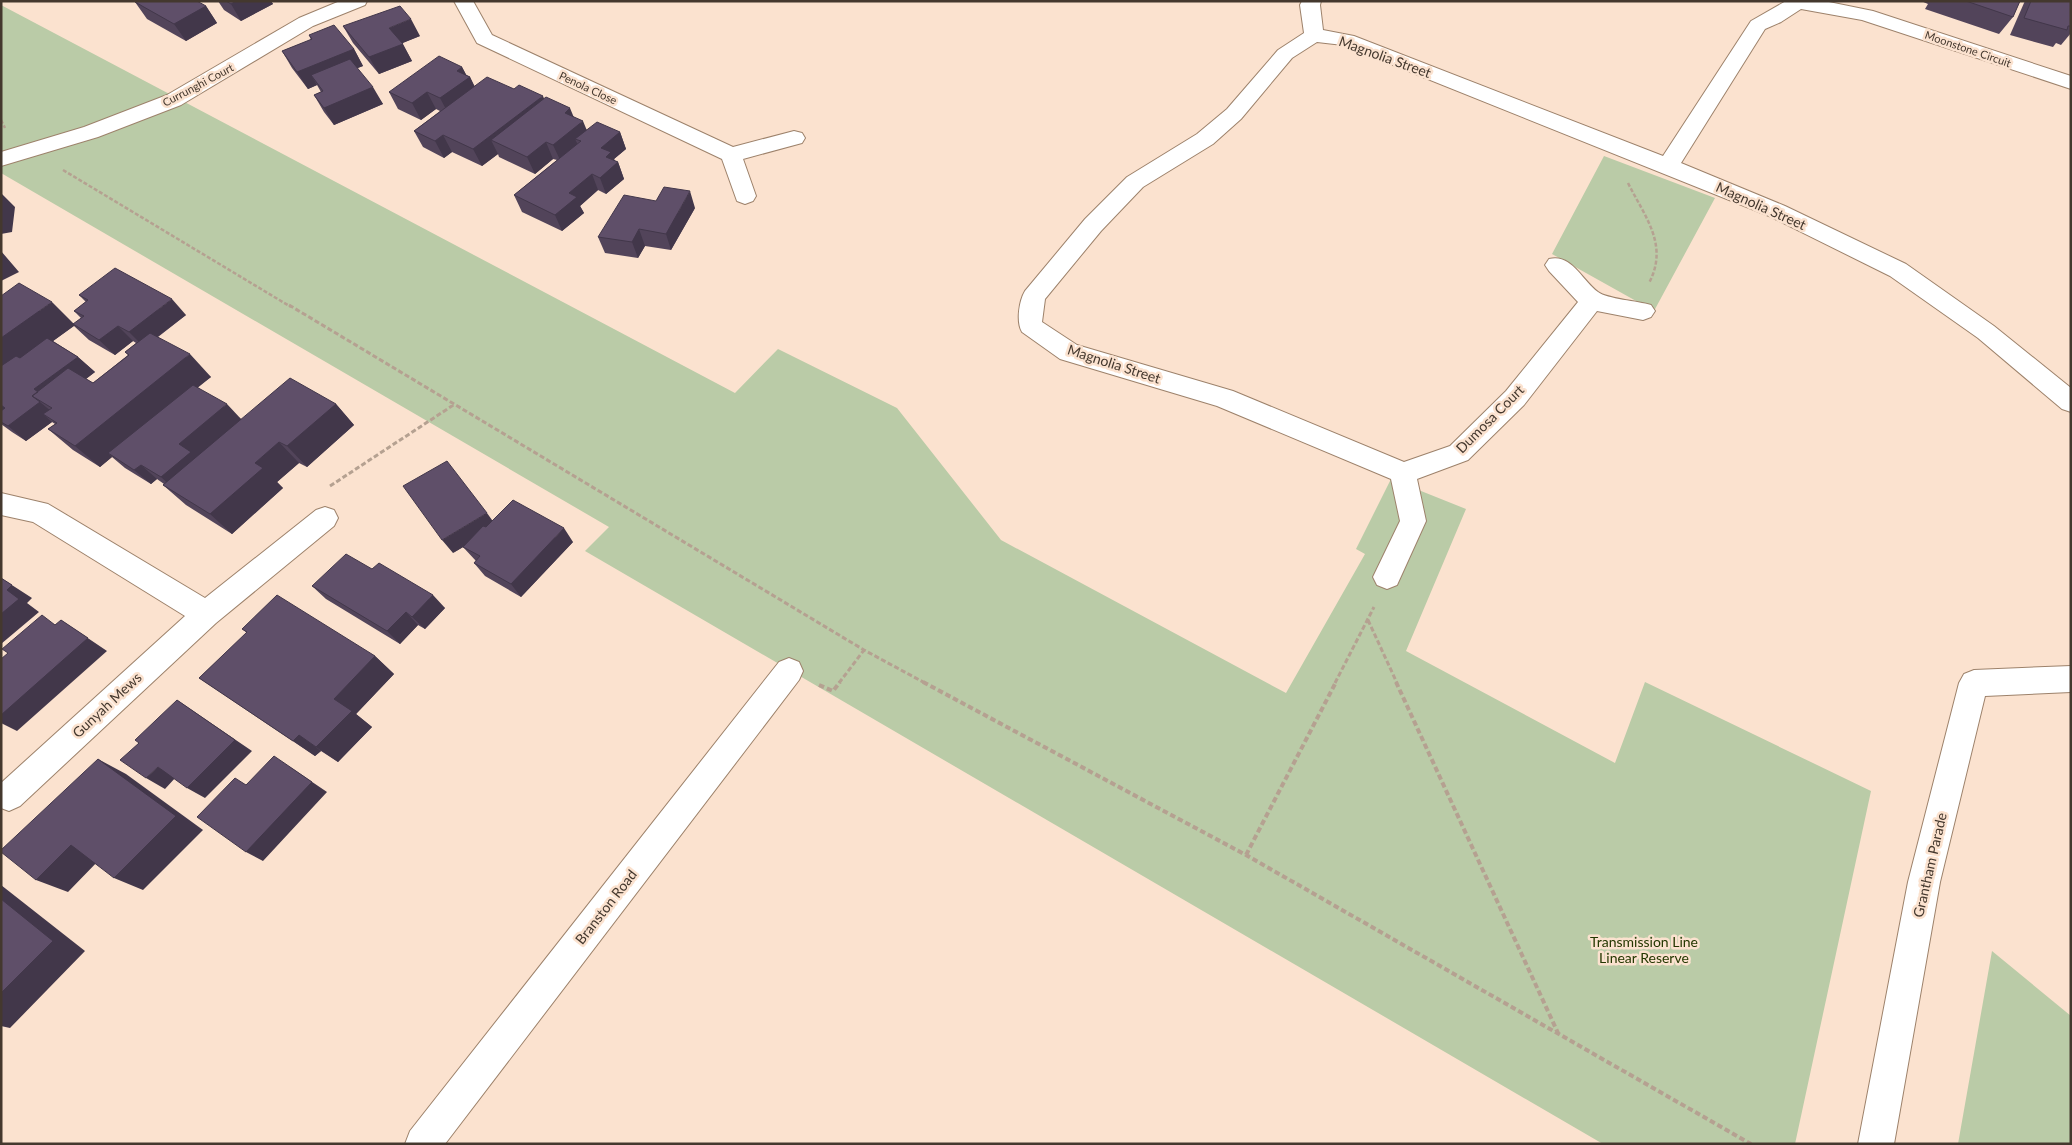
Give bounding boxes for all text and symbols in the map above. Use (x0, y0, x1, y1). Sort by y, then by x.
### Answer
street label: Moonstone Circuit (1923, 28, 2013, 69)
street label: Magnolia Street (1337, 32, 1434, 81)
street label: Currunghi Court (160, 60, 236, 109)
street label: Penola Close (557, 69, 619, 107)
street label: Magnolia Street (1714, 178, 1809, 233)
street label: Magnolia Street (1065, 340, 1163, 387)
street label: Dumosa Court (1452, 381, 1527, 456)
street label: Gunyah Mews (69, 668, 145, 741)
street label: Grantham Parade (1909, 811, 1950, 919)
street label: Branston Road (571, 866, 640, 947)
park label: Transmission Line Linear Reserve (1590, 933, 1698, 966)

